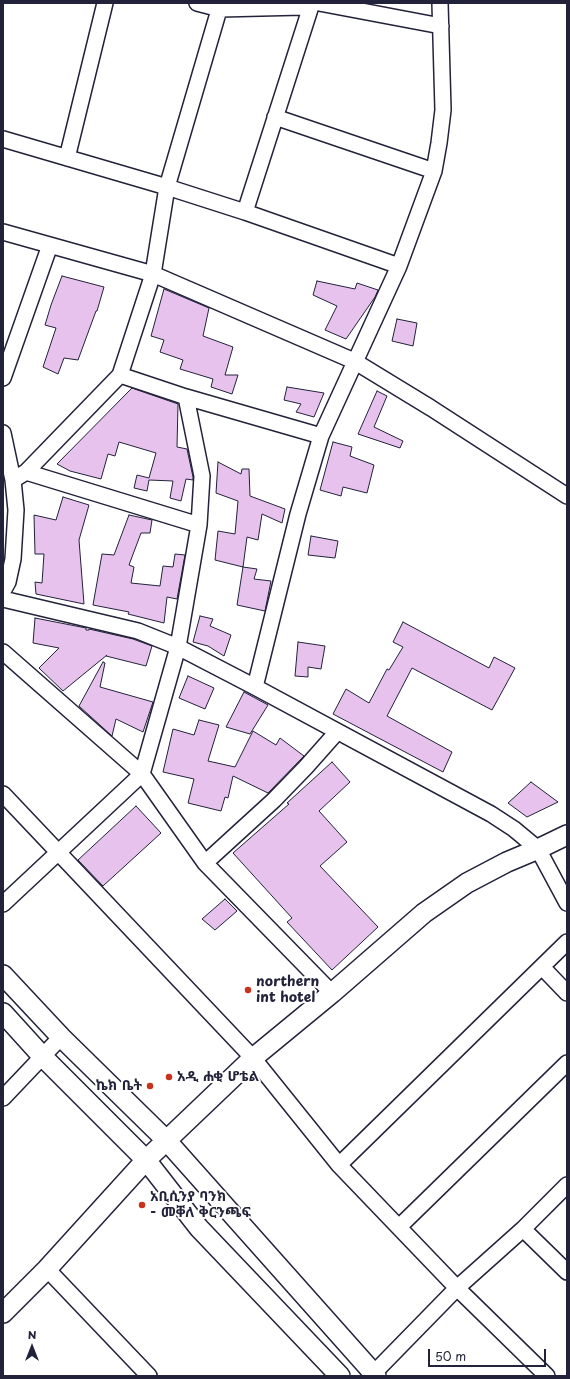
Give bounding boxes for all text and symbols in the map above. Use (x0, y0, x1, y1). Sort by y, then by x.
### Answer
place label: northern int hotel (256, 974, 319, 1006)
marker: northern int hotel (243, 985, 253, 995)
place label: አዲ ሐቂ ሆቴል (177, 1069, 259, 1085)
marker: አዲ ሐቂ ሆቴል (164, 1072, 174, 1082)
place label: ኬክ ቤት (96, 1078, 142, 1094)
marker: ኬክ ቤት (145, 1081, 155, 1091)
place label: አቢሲንያ ባንክ - መቐለ ቅርንጫፍ (150, 1189, 251, 1222)
marker: አቢሲንያ ባንክ - መቐለ ቅርንጫፍ (137, 1200, 147, 1210)
text: N (28, 1326, 36, 1343)
north arrow (12, 1327, 52, 1367)
scale bar (430, 1341, 548, 1367)
text: 50 m (435, 1347, 466, 1365)

